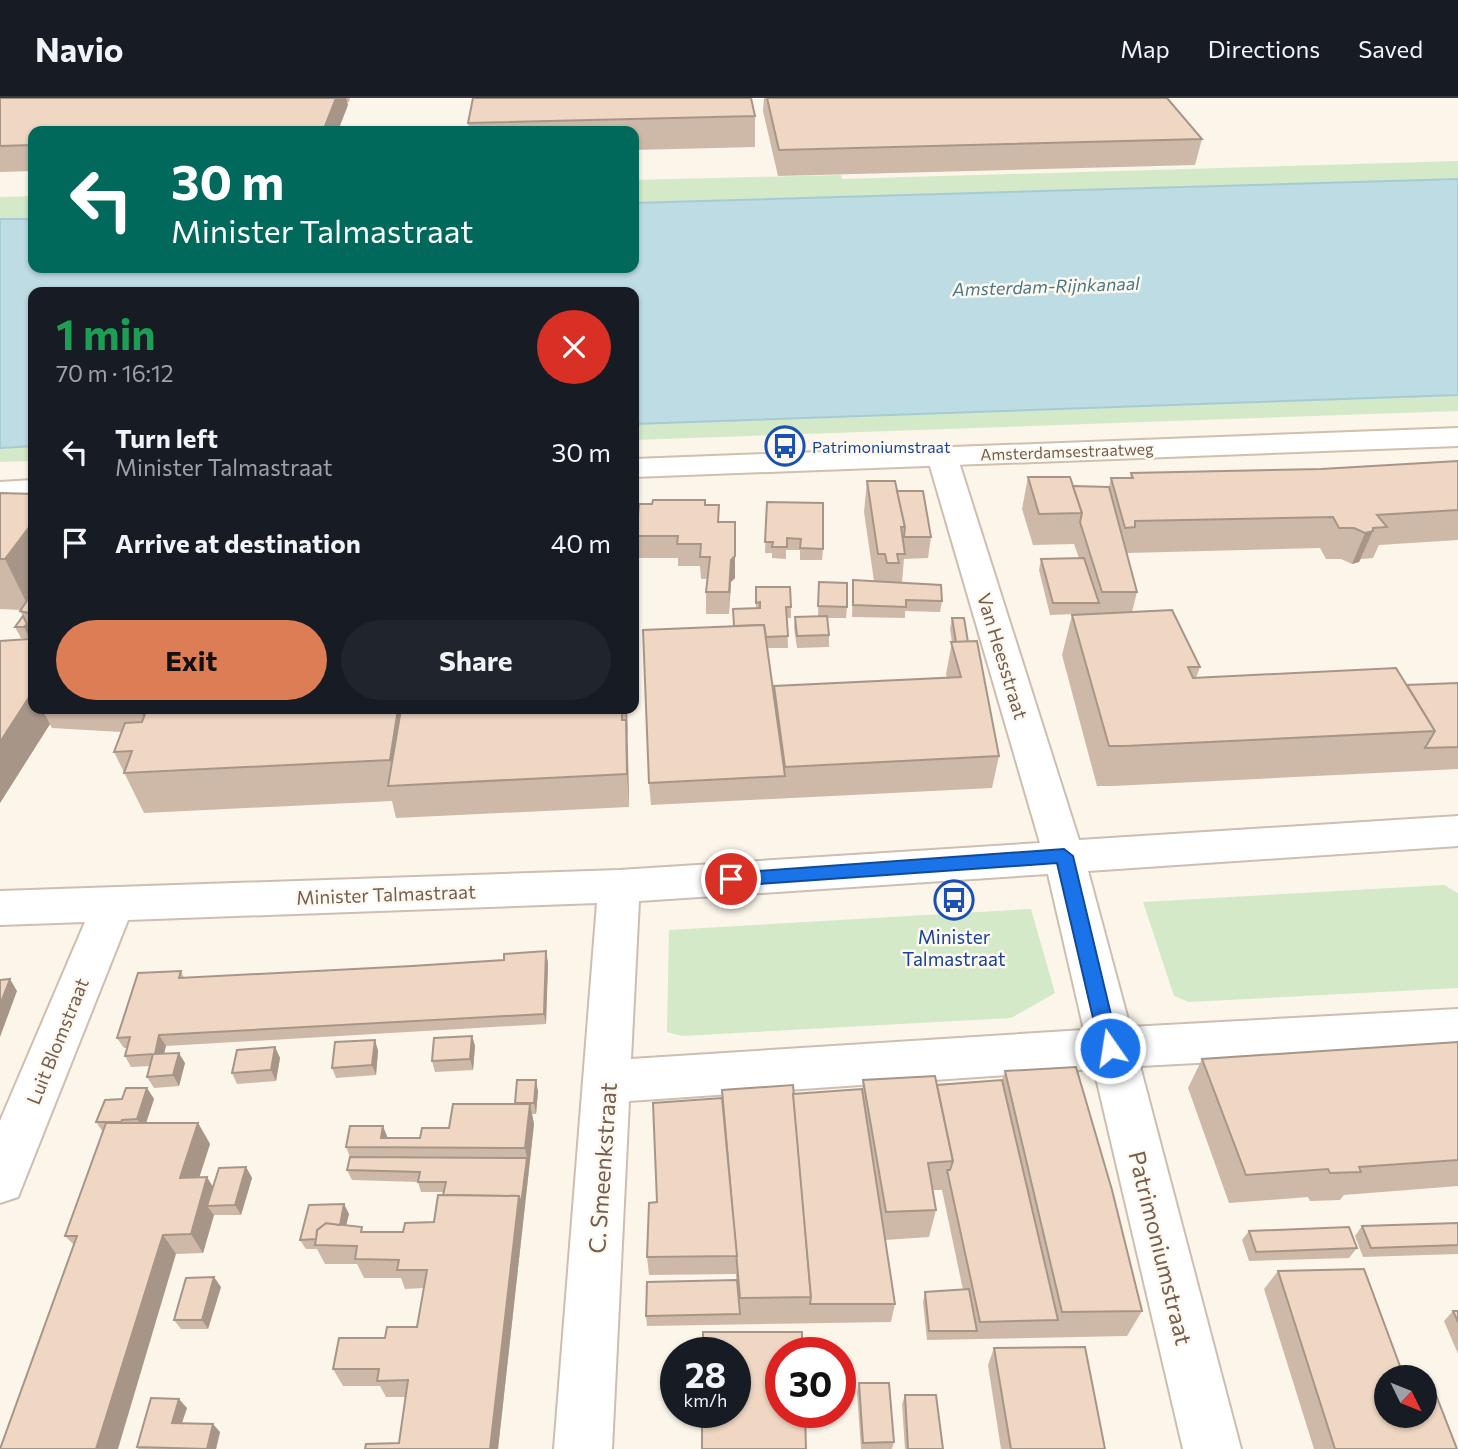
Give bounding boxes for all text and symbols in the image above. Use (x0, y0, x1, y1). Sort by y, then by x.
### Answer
text: Navio (35, 28, 124, 69)
text: Map (1120, 34, 1170, 63)
text: Directions (1208, 34, 1320, 63)
text: Saved (1358, 34, 1423, 63)
text: 30 m (171, 150, 284, 210)
icon: left (56, 154, 147, 245)
text: Minister Talmastraat (171, 210, 474, 250)
water label: Amsterdam-Rijnkanaal (951, 272, 1140, 300)
text: 1 min (56, 307, 156, 359)
button: close (537, 310, 611, 384)
text: 70 m · 16:12 (56, 359, 174, 387)
text: Turn left (115, 422, 218, 453)
bus stop icon: Patrimoniumstraat (764, 425, 806, 467)
icon: left (56, 433, 94, 471)
text: 30 m (552, 436, 611, 467)
place label: Patrimoniumstraat (812, 437, 951, 456)
street label: Amsterdamsestraatweg (980, 438, 1154, 464)
text: Minister Talmastraat (115, 453, 332, 481)
icon: arrive (56, 524, 94, 562)
text: Arrive at destination (115, 527, 361, 558)
text: 40 m (551, 527, 611, 558)
street label: Van Heesstraat (973, 590, 1033, 722)
button: Exit (56, 620, 327, 700)
button: Share (341, 620, 611, 700)
pin (701, 849, 761, 909)
icon: arrive (712, 860, 750, 898)
street label: Minister Talmastraat (296, 879, 476, 909)
bus stop icon: Minister Talmastraat (933, 879, 975, 921)
place label: Minister Talmastraat (902, 925, 1006, 970)
street label: Luit Blomstraat (21, 974, 93, 1108)
position arrow (1073, 1011, 1147, 1085)
street label: C. Smeenkstraat (582, 1082, 622, 1254)
street label: Patrimoniumstraat (1123, 1148, 1199, 1348)
speed limit sign: 30 (765, 1337, 856, 1428)
text: 28 (685, 1352, 726, 1395)
north arrow (1374, 1365, 1437, 1428)
map controls (1374, 1365, 1437, 1428)
text: km/h (684, 1389, 727, 1411)

